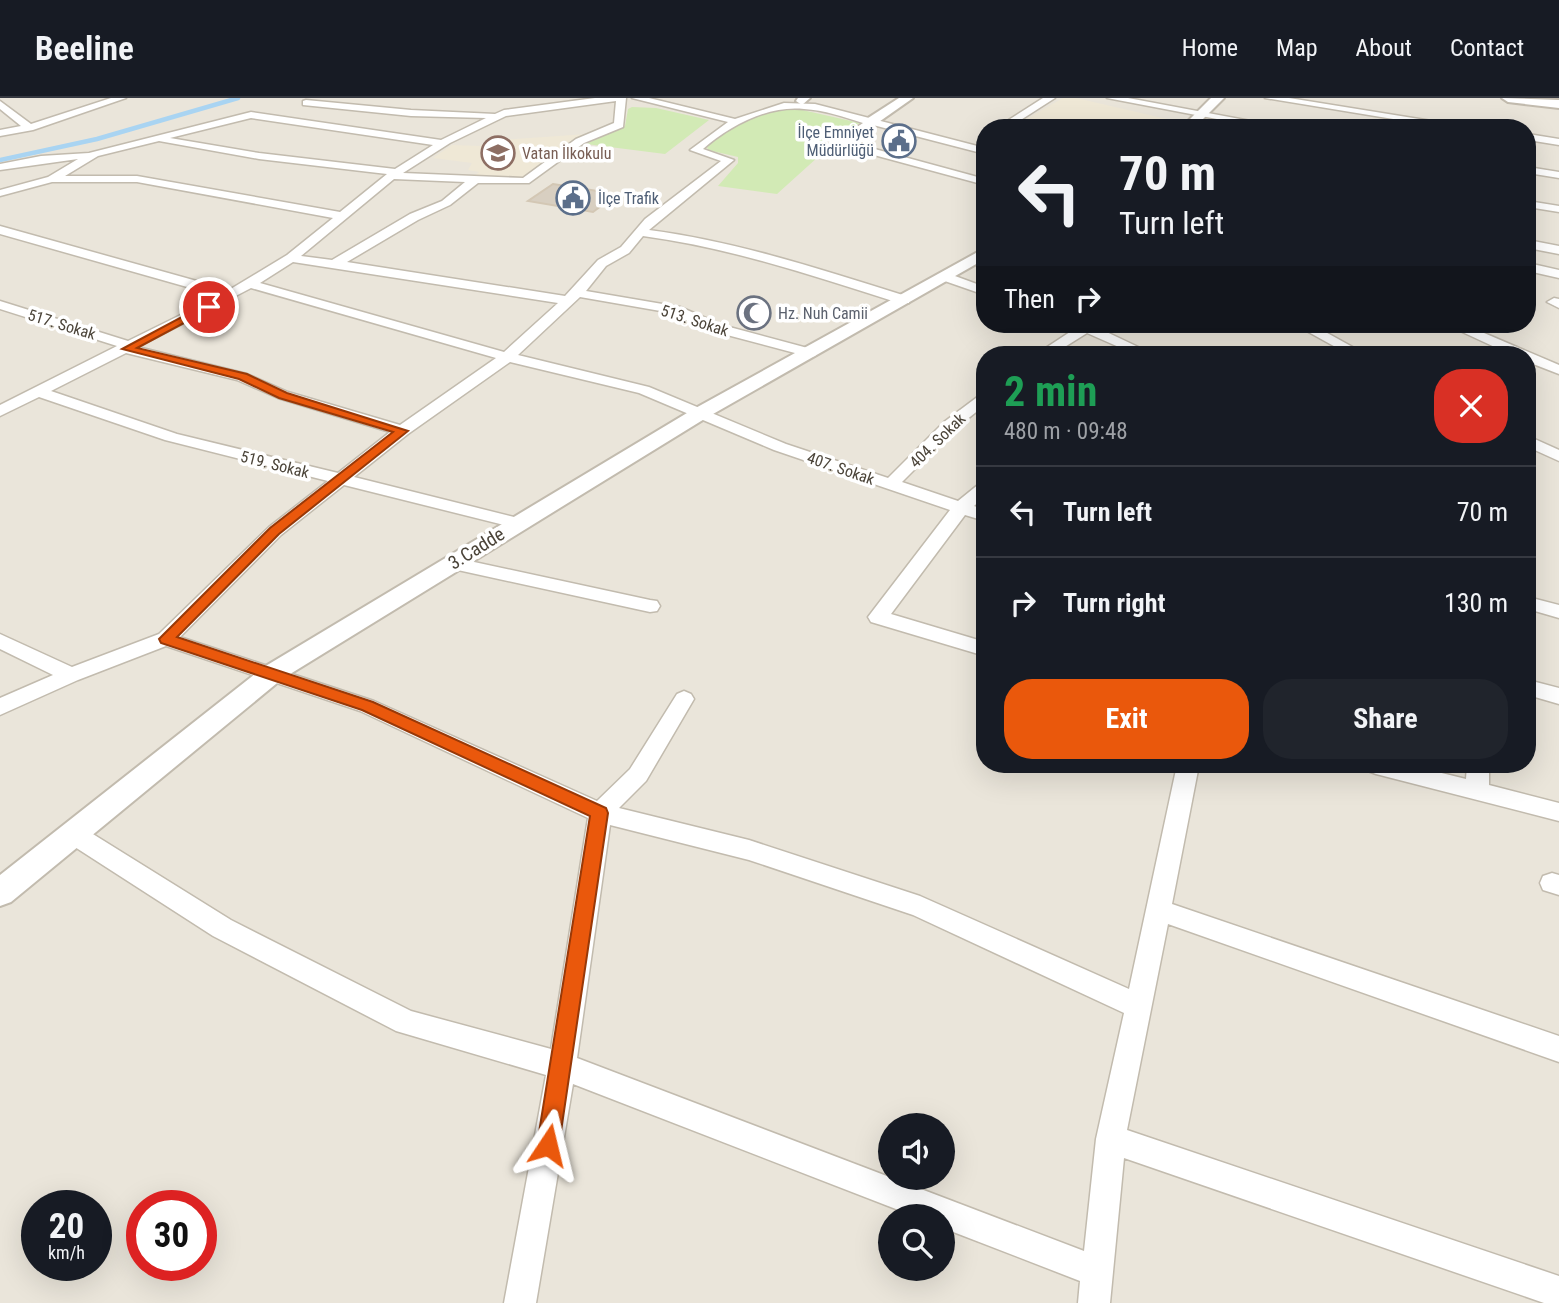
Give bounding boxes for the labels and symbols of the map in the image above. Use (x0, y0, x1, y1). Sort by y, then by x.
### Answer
public building icon: İlçe Emniyet Müdürlüğü (880, 122, 918, 160)
place label: İlçe Emniyet Müdürlüğü (798, 123, 874, 160)
school or university icon: Vatan İlkokulu (479, 134, 517, 172)
place label: Vatan İlkokulu (522, 144, 611, 163)
public building icon: İlçe Trafik (554, 179, 592, 217)
place label: İlçe Trafik (598, 189, 660, 208)
pin (179, 277, 239, 337)
mosque icon: Hz. Nuh Camii (735, 294, 773, 332)
street label: 513. Sokak (659, 301, 732, 341)
place label: Hz. Nuh Camii (778, 304, 868, 323)
street label: 517. Sokak (26, 305, 99, 344)
street label: 404. Sokak (906, 409, 970, 472)
street label: 519. Sokak (239, 447, 312, 482)
street label: 407. Sokak (805, 448, 878, 489)
street label: 3.Cadde (444, 522, 509, 575)
position arrow (511, 1108, 585, 1182)
speed limit sign: 30 (126, 1190, 217, 1281)

